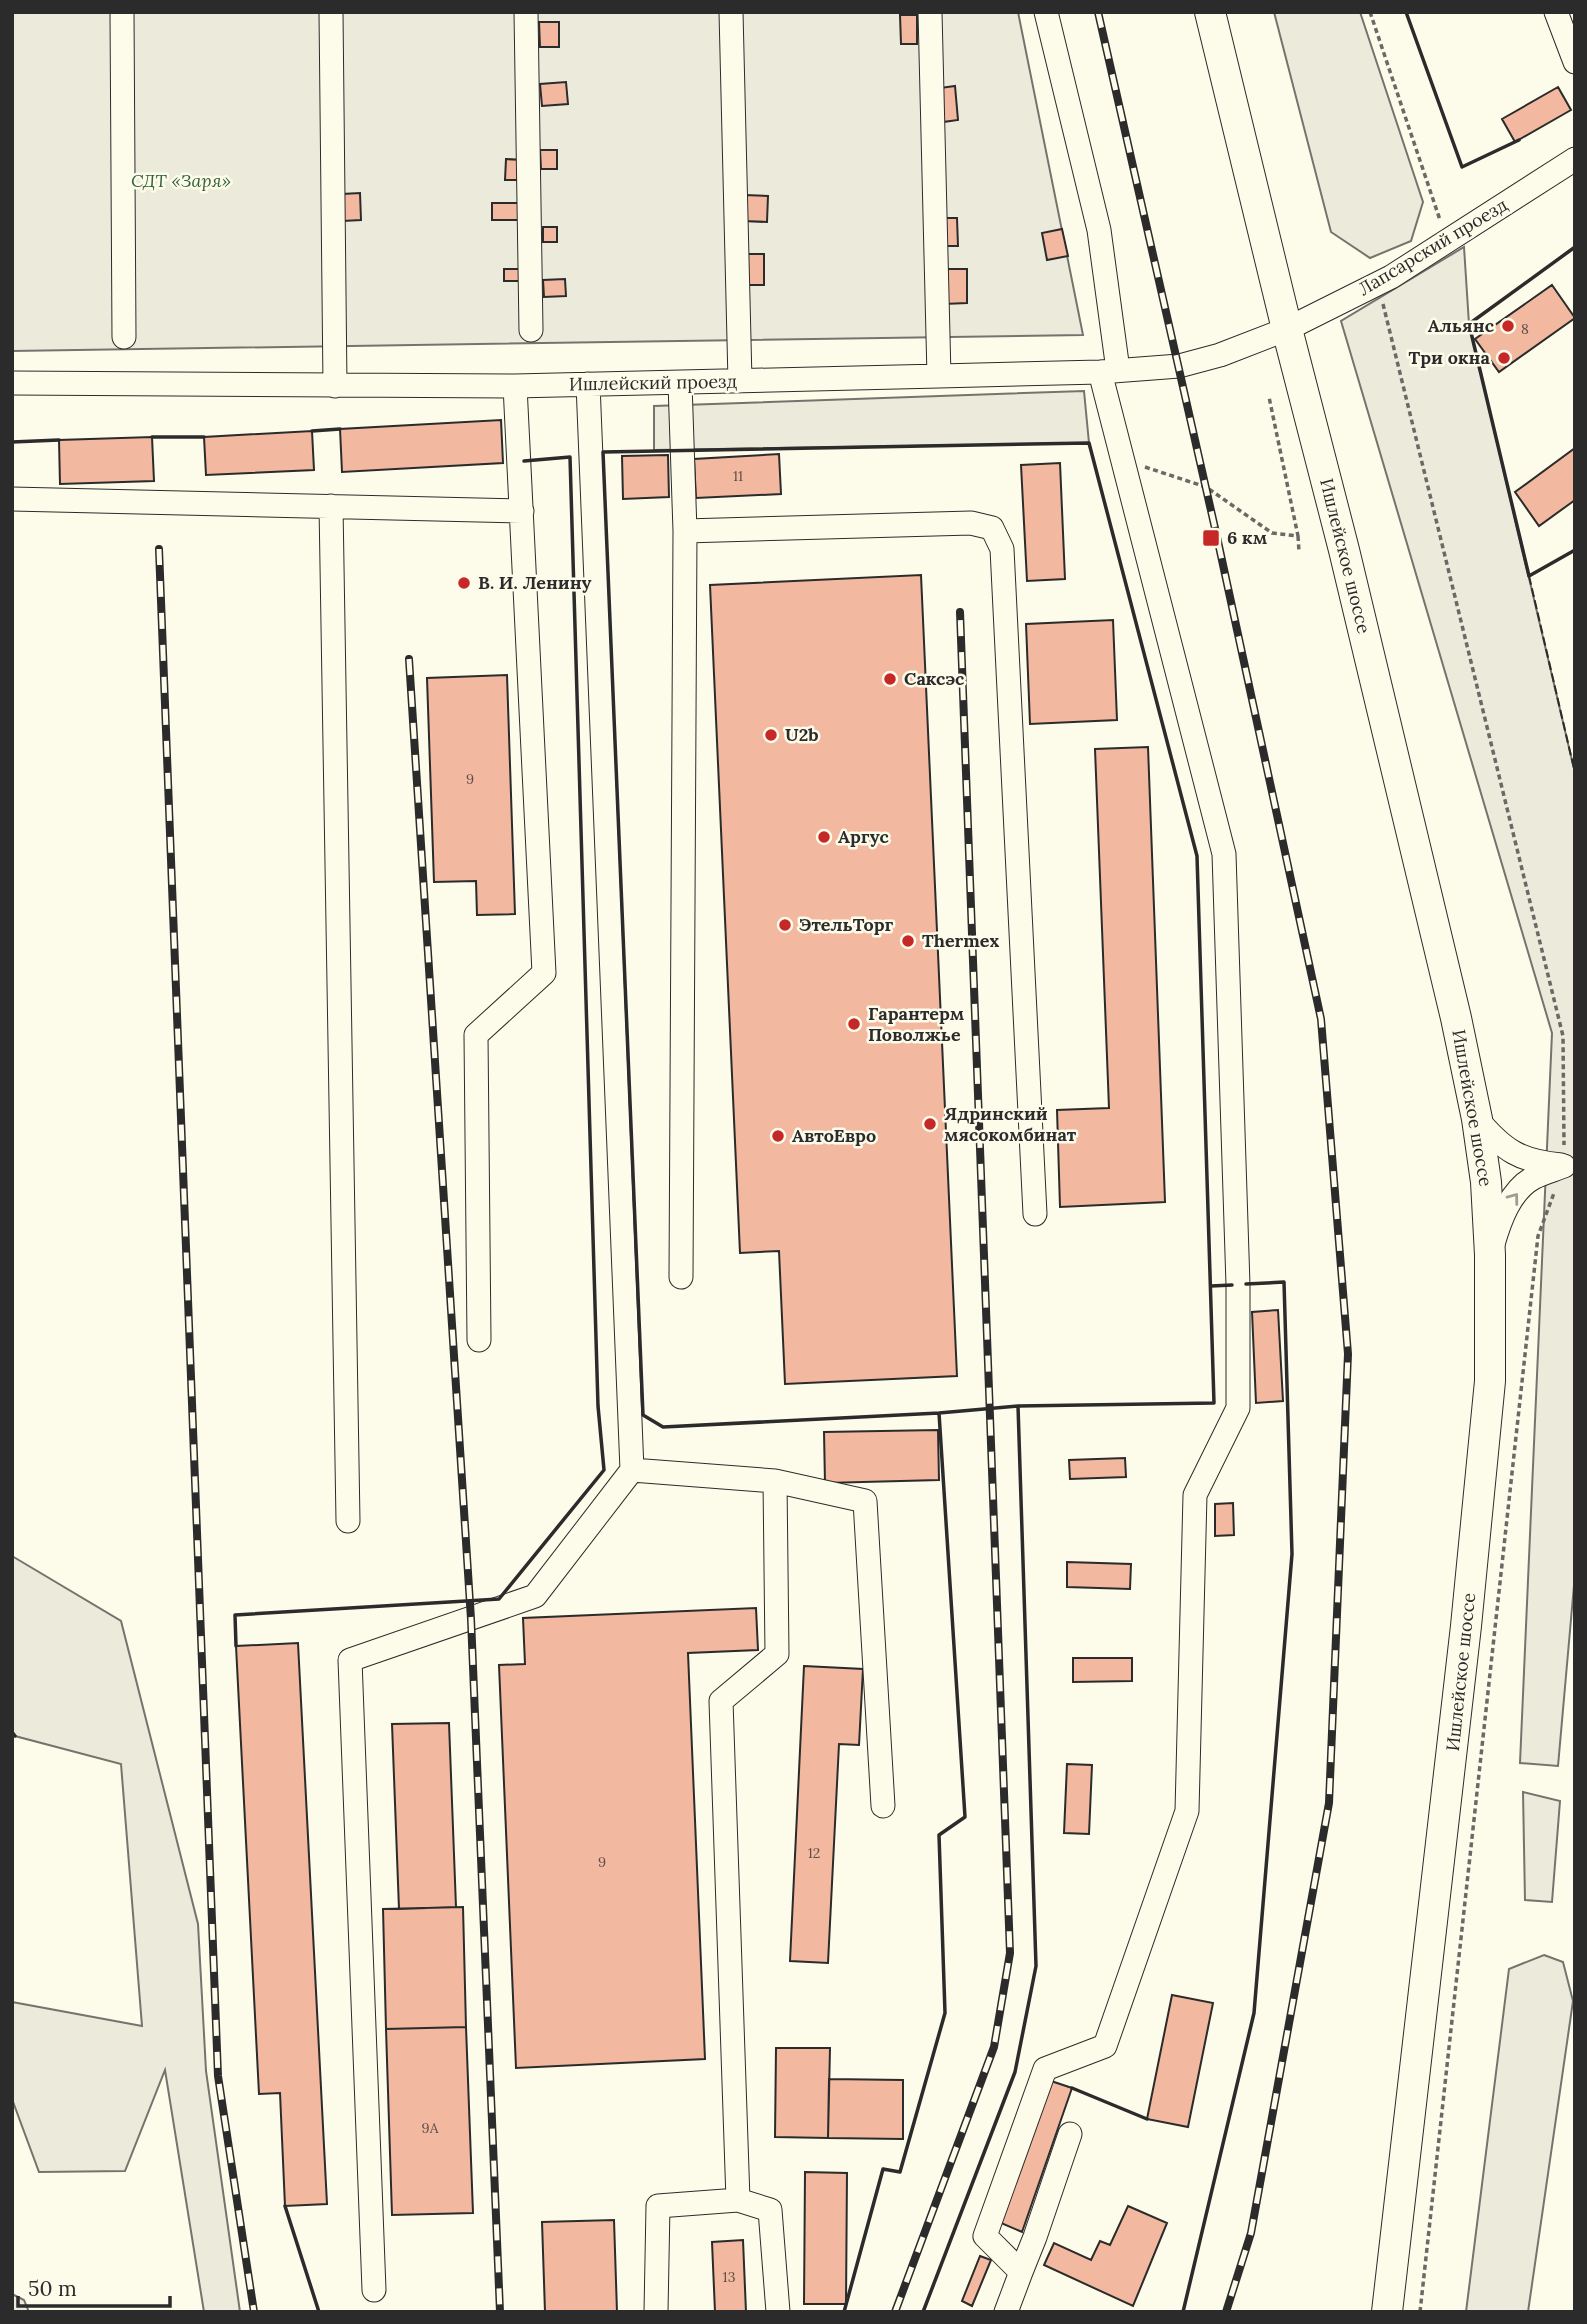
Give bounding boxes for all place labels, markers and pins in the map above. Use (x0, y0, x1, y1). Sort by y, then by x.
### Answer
place label: Альянс (1428, 314, 1495, 337)
marker: Альянс (1500, 318, 1516, 334)
place label: Три окна (1409, 346, 1491, 369)
marker: Три окна (1496, 350, 1512, 366)
place label: 6 км (1227, 526, 1267, 549)
marker: 6 км (1201, 528, 1221, 548)
place label: В. И. Ленину (478, 571, 591, 594)
marker: В. И. Ленину (456, 575, 472, 591)
place label: Саксэс (904, 667, 965, 690)
marker: Саксэс (882, 671, 898, 687)
place label: U2b (785, 723, 819, 746)
marker: U2b (763, 727, 779, 743)
place label: Аргус (838, 825, 890, 848)
marker: Аргус (816, 829, 832, 845)
place label: ЭтельТорг (799, 913, 894, 936)
marker: ЭтельТорг (777, 917, 793, 933)
place label: Thermex (922, 929, 999, 952)
marker: Thermex (900, 933, 916, 949)
place label: Гарантерм Поволжье (868, 1002, 964, 1046)
marker: Гарантерм Поволжье (846, 1016, 862, 1032)
place label: Ядринский мясокомбинат (944, 1102, 1077, 1146)
marker: Ядринский мясокомбинат (922, 1116, 938, 1132)
place label: АвтоЕвро (792, 1124, 876, 1147)
marker: АвтоЕвро (770, 1128, 786, 1144)

